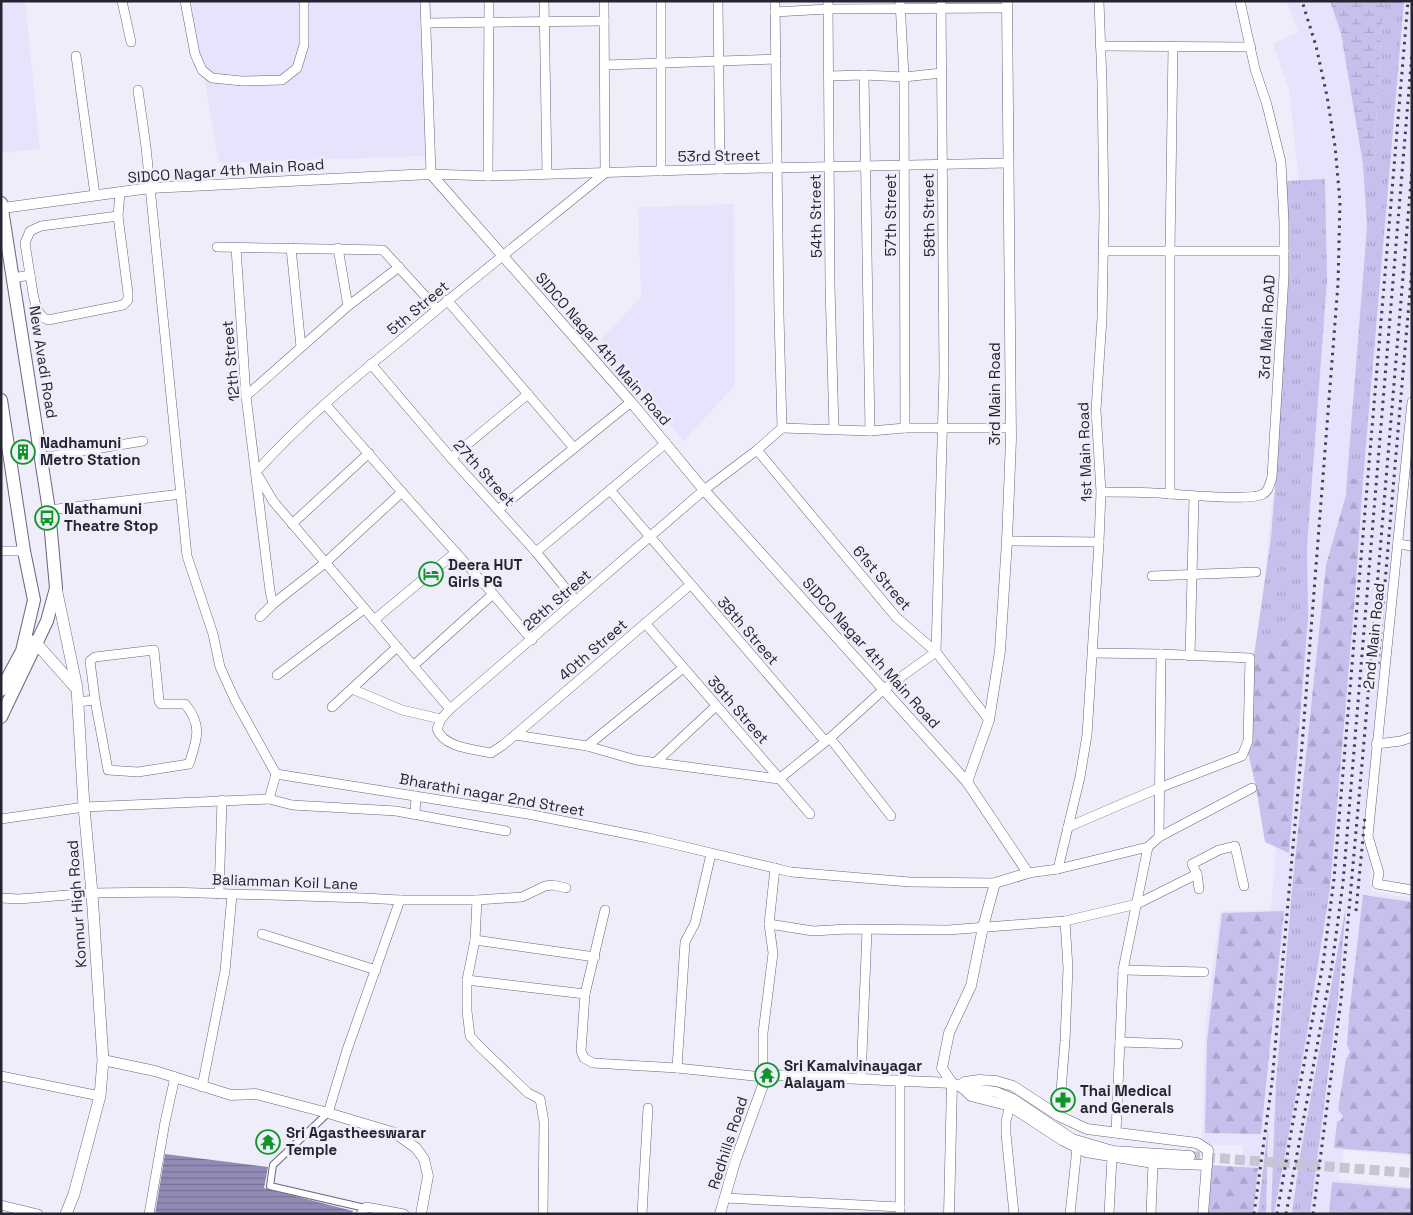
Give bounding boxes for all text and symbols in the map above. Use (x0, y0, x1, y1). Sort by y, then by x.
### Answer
street label: 53rd Street (677, 145, 761, 166)
street label: SIDCO Nagar 4th Main Road (127, 154, 325, 187)
street label: 57th Street (881, 173, 900, 257)
street label: 58th Street (918, 173, 939, 257)
street label: 54th Street (805, 174, 826, 258)
street label: SIDCO Nagar 4th Main Road (532, 268, 675, 429)
street label: 3rd Main RoAD (1254, 274, 1279, 380)
street label: 5th Street (383, 276, 452, 339)
street label: New Avadi Road (25, 304, 62, 420)
street label: 12th Street (217, 320, 244, 402)
street label: 3rd Main Road (985, 342, 1004, 446)
street label: 1st Main Road (1073, 402, 1096, 502)
place label: Nadhamuni Metro Station (40, 433, 140, 469)
street label: 27th Street (449, 435, 519, 510)
building icon: Nadhamuni Metro Station (10, 439, 36, 465)
place label: Nathamuni Theatre Stop (64, 499, 158, 535)
bus stop icon: Nathamuni Theatre Stop (34, 505, 60, 531)
street label: 61st Street (849, 541, 916, 614)
place label: Deera HUT Girls PG (448, 555, 522, 591)
hotel icon: Deera HUT Girls PG (418, 561, 444, 587)
street label: 28th Street (519, 565, 595, 634)
street label: SIDCO Nagar 4th Main Road (798, 573, 944, 732)
street label: 2nd Main Road (1358, 582, 1389, 690)
street label: 38th Street (714, 593, 783, 669)
street label: 40th Street (554, 615, 631, 685)
street label: 39th Street (704, 672, 773, 748)
street label: Bharathi nagar 2nd Street (398, 769, 586, 820)
street label: Konnur High Road (63, 839, 90, 969)
street label: Baliamman Koil Lane (212, 869, 359, 894)
place label: Sri Kamalvinayagar Aalayam (784, 1056, 922, 1092)
temple icon: Sri Kamalvinayagar Aalayam (754, 1062, 780, 1088)
place label: Thai Medical and Generals (1080, 1081, 1174, 1117)
pharmacy icon: Thai Medical and Generals (1050, 1087, 1076, 1113)
street label: Redhills Road (704, 1094, 752, 1192)
place label: Sri Agastheeswarar Temple (286, 1123, 426, 1159)
temple icon: Sri Agastheeswarar Temple (255, 1129, 281, 1155)

